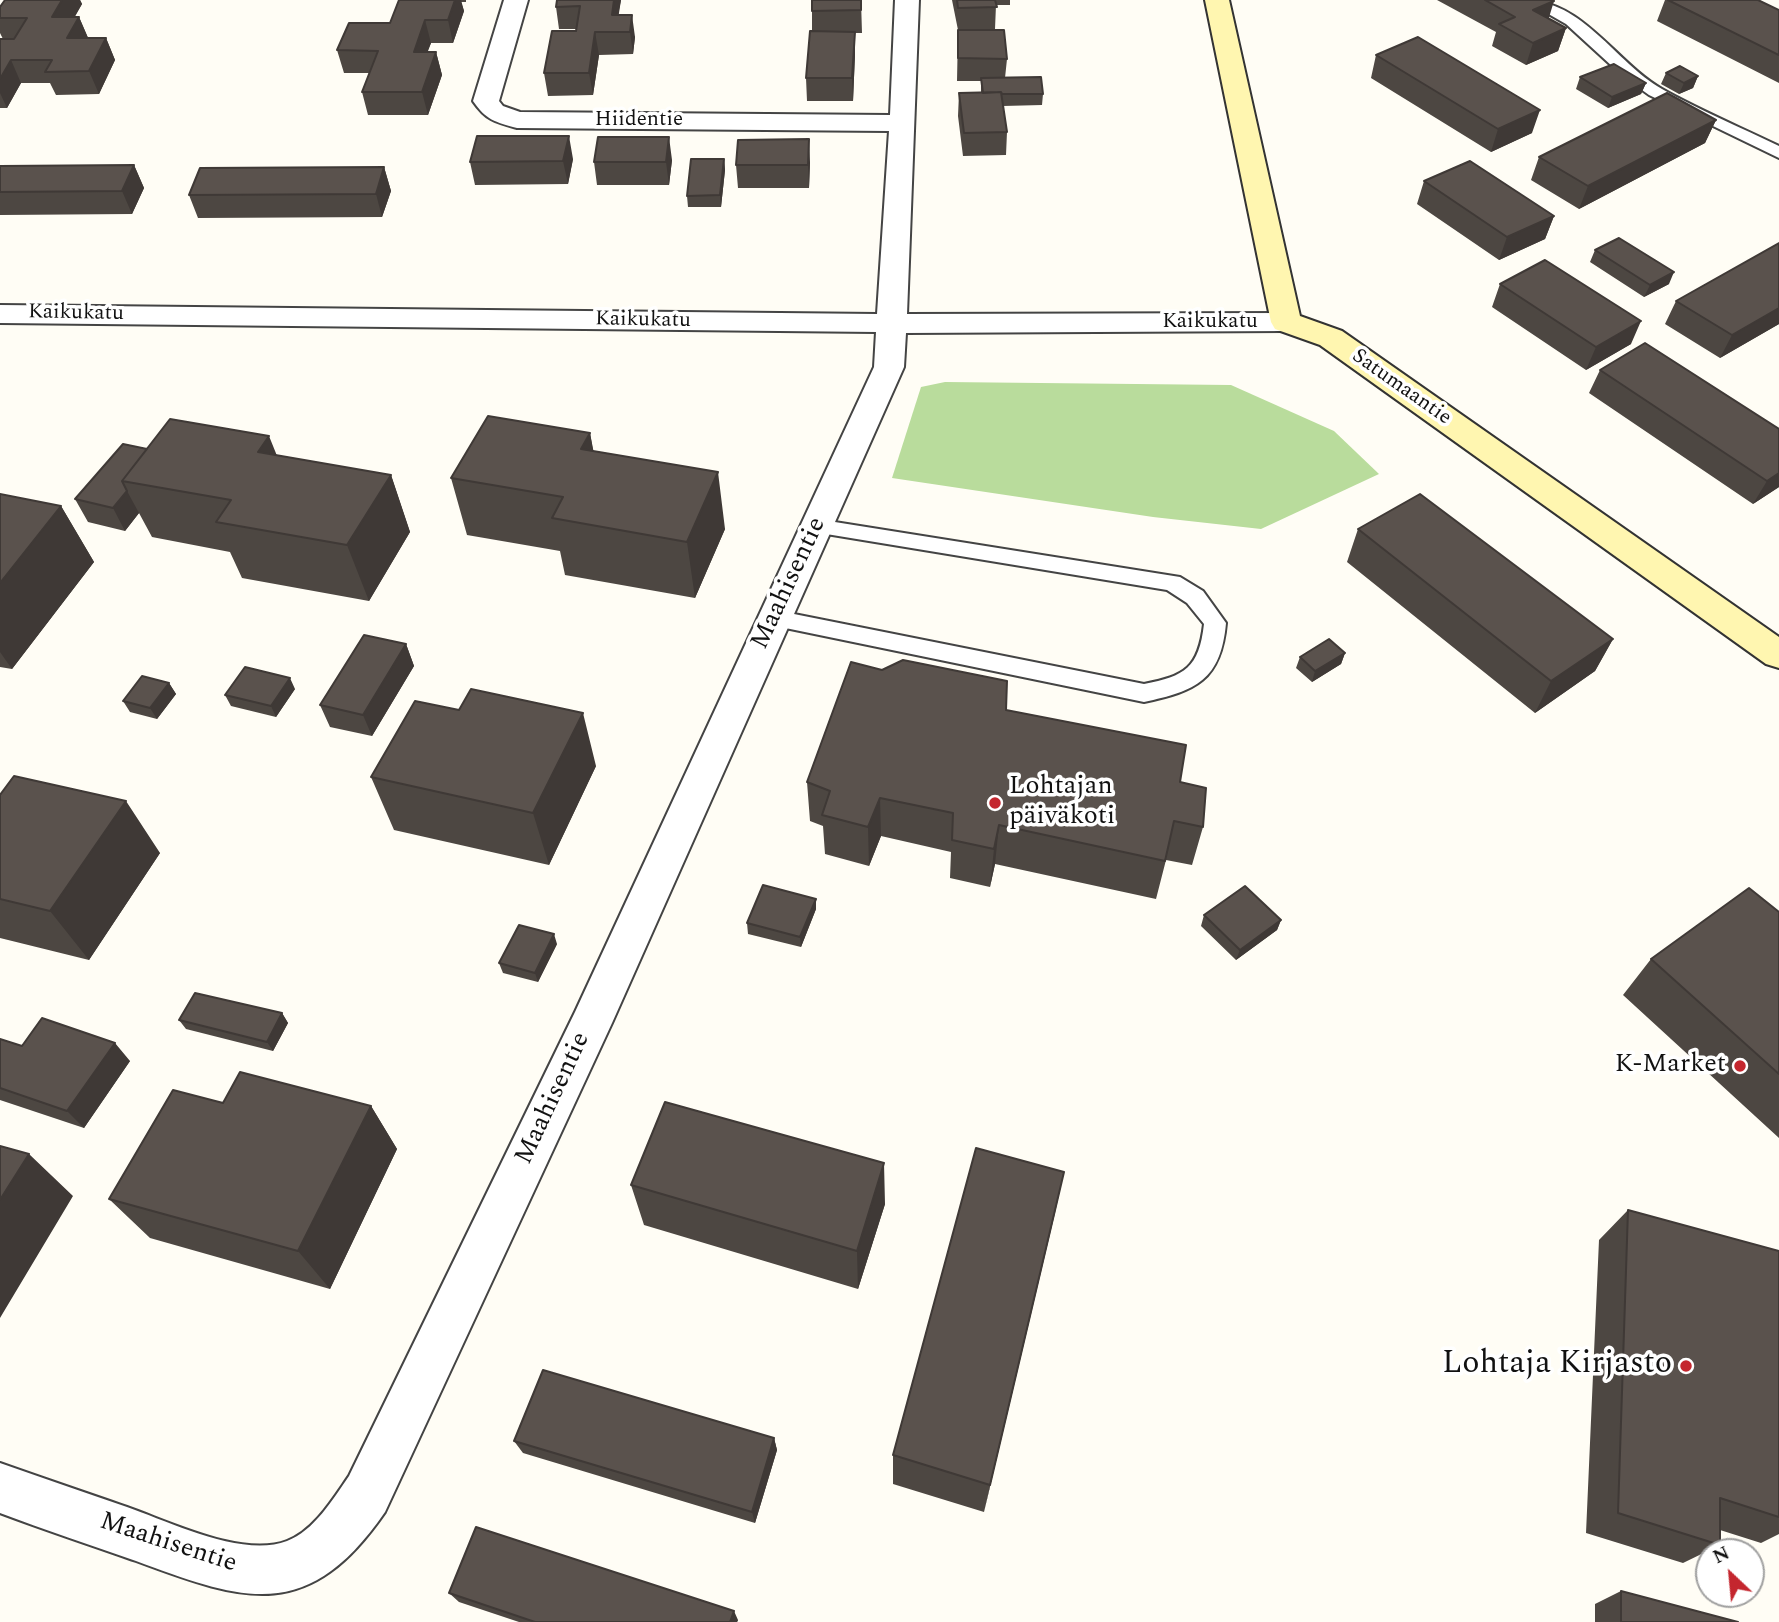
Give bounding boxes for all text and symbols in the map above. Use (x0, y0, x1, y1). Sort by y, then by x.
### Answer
street label: Hiidentie (595, 108, 683, 134)
street label: Kaikukatu (28, 301, 124, 327)
street label: Kaikukatu (595, 308, 691, 334)
street label: Kaikukatu (1162, 310, 1258, 336)
street label: Satumaantie (1346, 344, 1456, 432)
street label: Maahisentie (746, 513, 834, 655)
place label: Lohtajan päiväkoti (1009, 772, 1115, 834)
marker: Lohtajan päiväkoti (987, 795, 1003, 811)
street label: Maahisentie (510, 1028, 598, 1170)
place label: K-Market (1615, 1050, 1726, 1082)
marker: K-Market (1732, 1058, 1748, 1074)
place label: Lohtaja Kirjasto (1442, 1347, 1672, 1385)
marker: Lohtaja Kirjasto (1678, 1358, 1694, 1374)
street label: Maahisentie (96, 1507, 240, 1581)
north arrow (1695, 1538, 1765, 1608)
text: N (1708, 1539, 1735, 1572)

